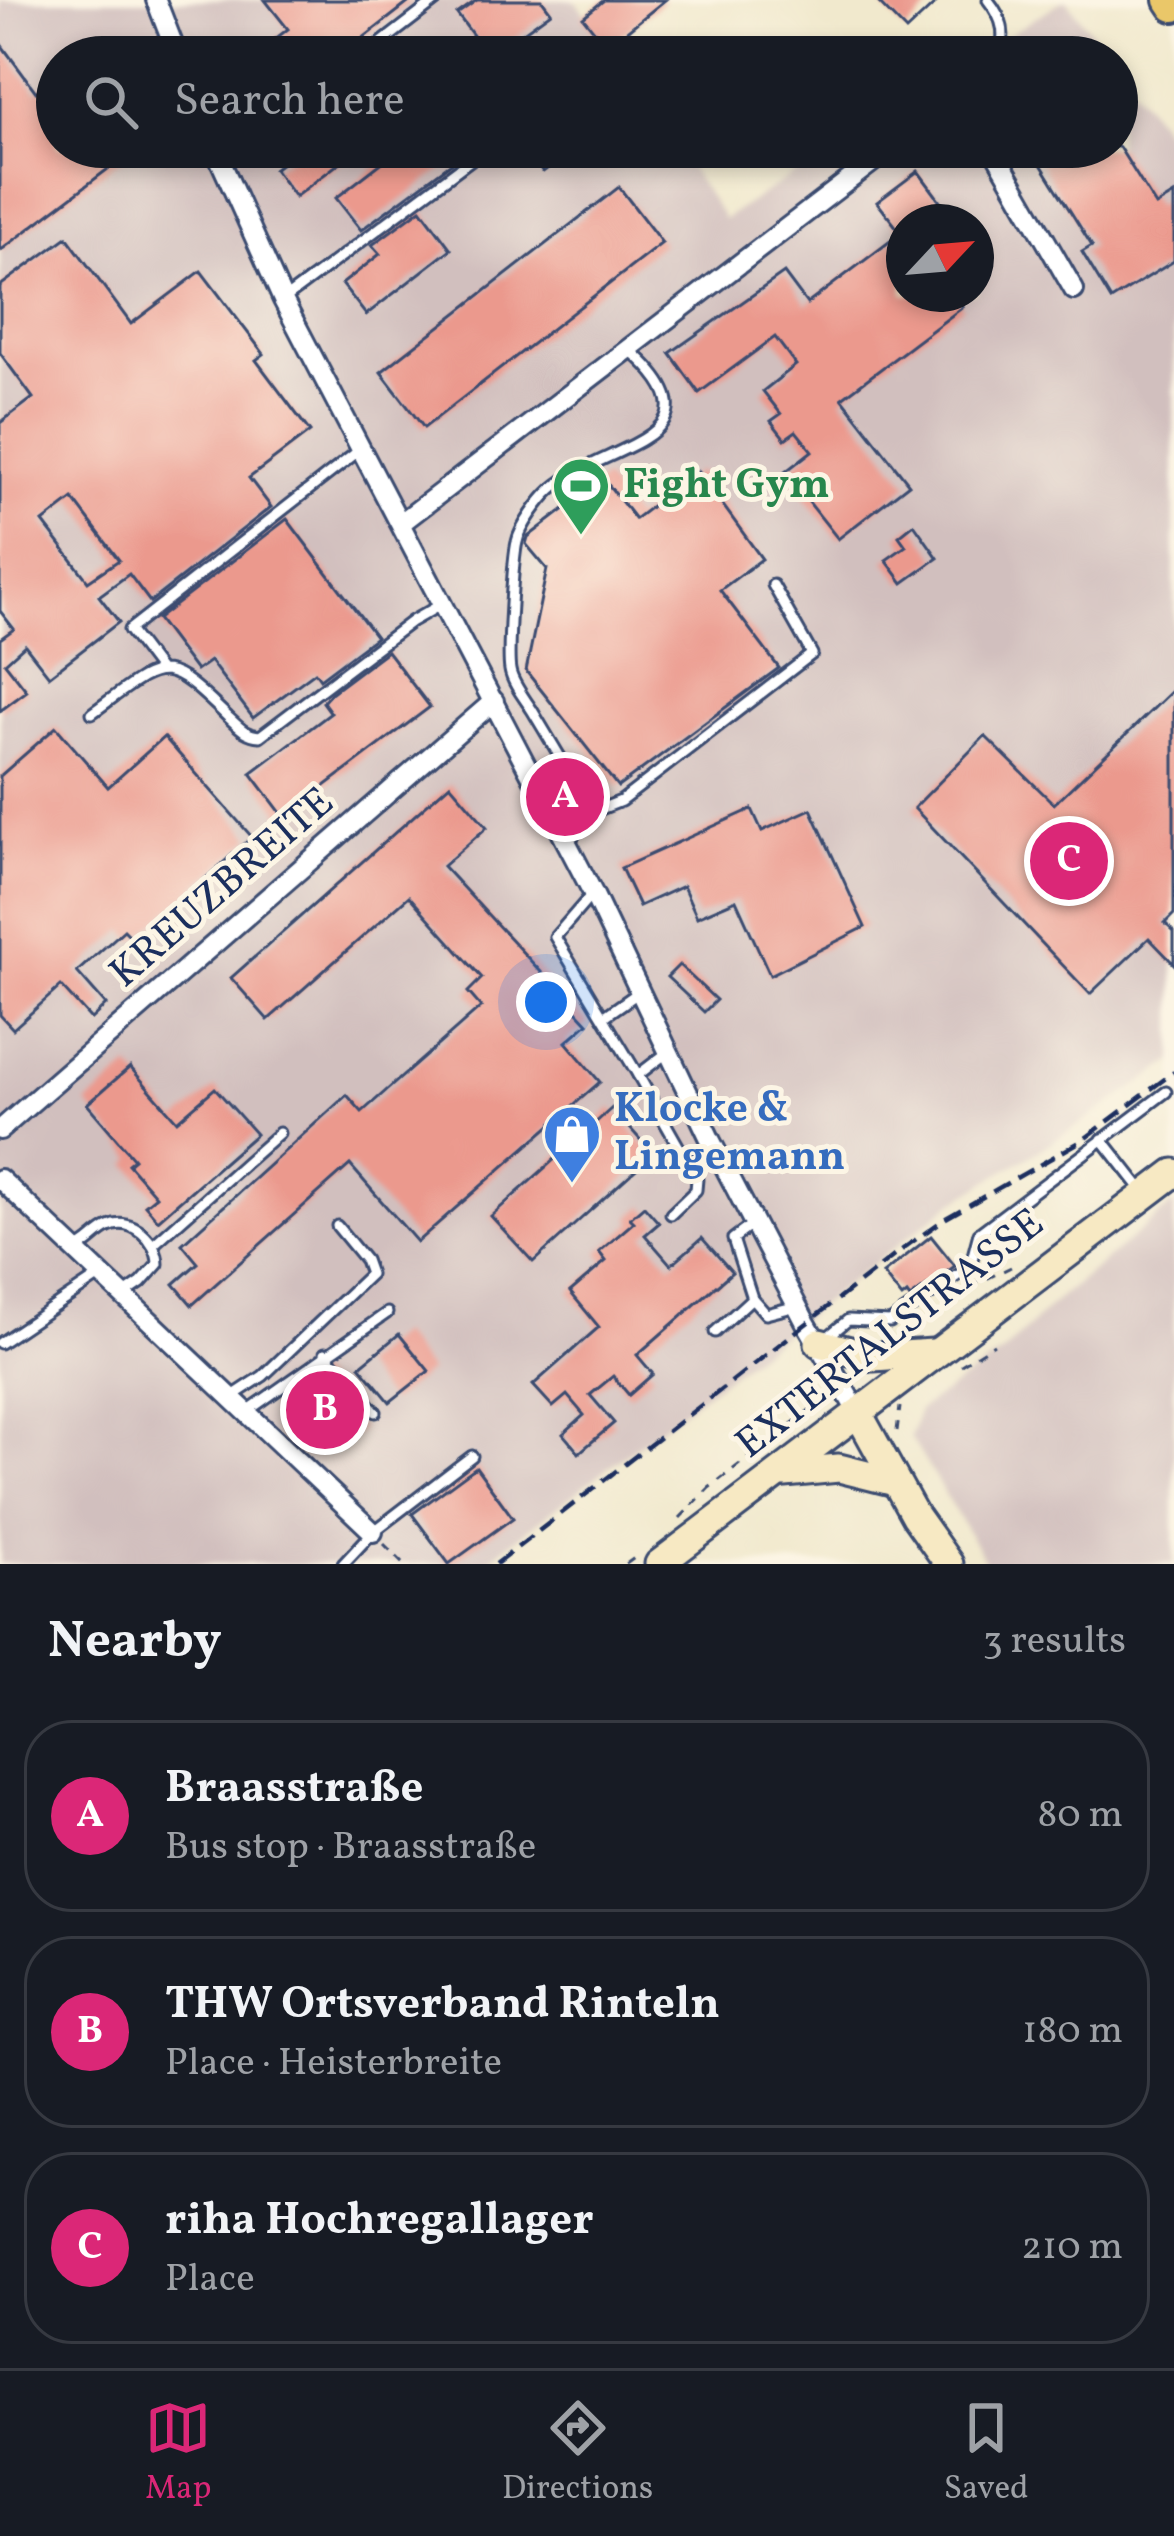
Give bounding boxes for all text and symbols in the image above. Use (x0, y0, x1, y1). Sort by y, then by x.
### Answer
search box (36, 36, 1138, 168)
icon: search (78, 69, 144, 135)
text: Search here (174, 71, 405, 134)
north arrow (886, 204, 994, 312)
sports icon: Fight Gym (550, 455, 612, 537)
place label: Fight Gym (623, 457, 830, 516)
pin: A (526, 752, 604, 842)
street label: KREUZBREITE (98, 775, 348, 1003)
pin: C (1030, 816, 1108, 906)
your location (516, 972, 576, 1032)
place label: Klocke & Lingemann (614, 1081, 845, 1188)
shop icon: Klocke & Lingemann (541, 1103, 603, 1185)
street label: EXTERTALSTRASSE (724, 1196, 1058, 1474)
pin: B (286, 1365, 364, 1455)
text: Nearby (48, 1607, 222, 1678)
text: 3 results (983, 1615, 1126, 1669)
text: Braasstraße (165, 1758, 423, 1821)
text: A (76, 1789, 104, 1843)
text: 80 m (1037, 1789, 1123, 1843)
text: Bus stop · Braasstraße (165, 1821, 536, 1875)
text: THW Ortsverband Rinteln (165, 1974, 720, 2037)
text: B (77, 2005, 103, 2059)
text: 180 m (1022, 2005, 1123, 2059)
text: Place · Heisterbreite (165, 2037, 502, 2091)
text: riha Hochregallager (165, 2190, 594, 2253)
text: C (77, 2221, 103, 2275)
text: 210 m (1021, 2221, 1123, 2275)
text: Place (165, 2253, 255, 2307)
tab: Map (145, 2395, 211, 2513)
tab: Directions (502, 2395, 653, 2513)
tab: Saved (944, 2395, 1029, 2513)

